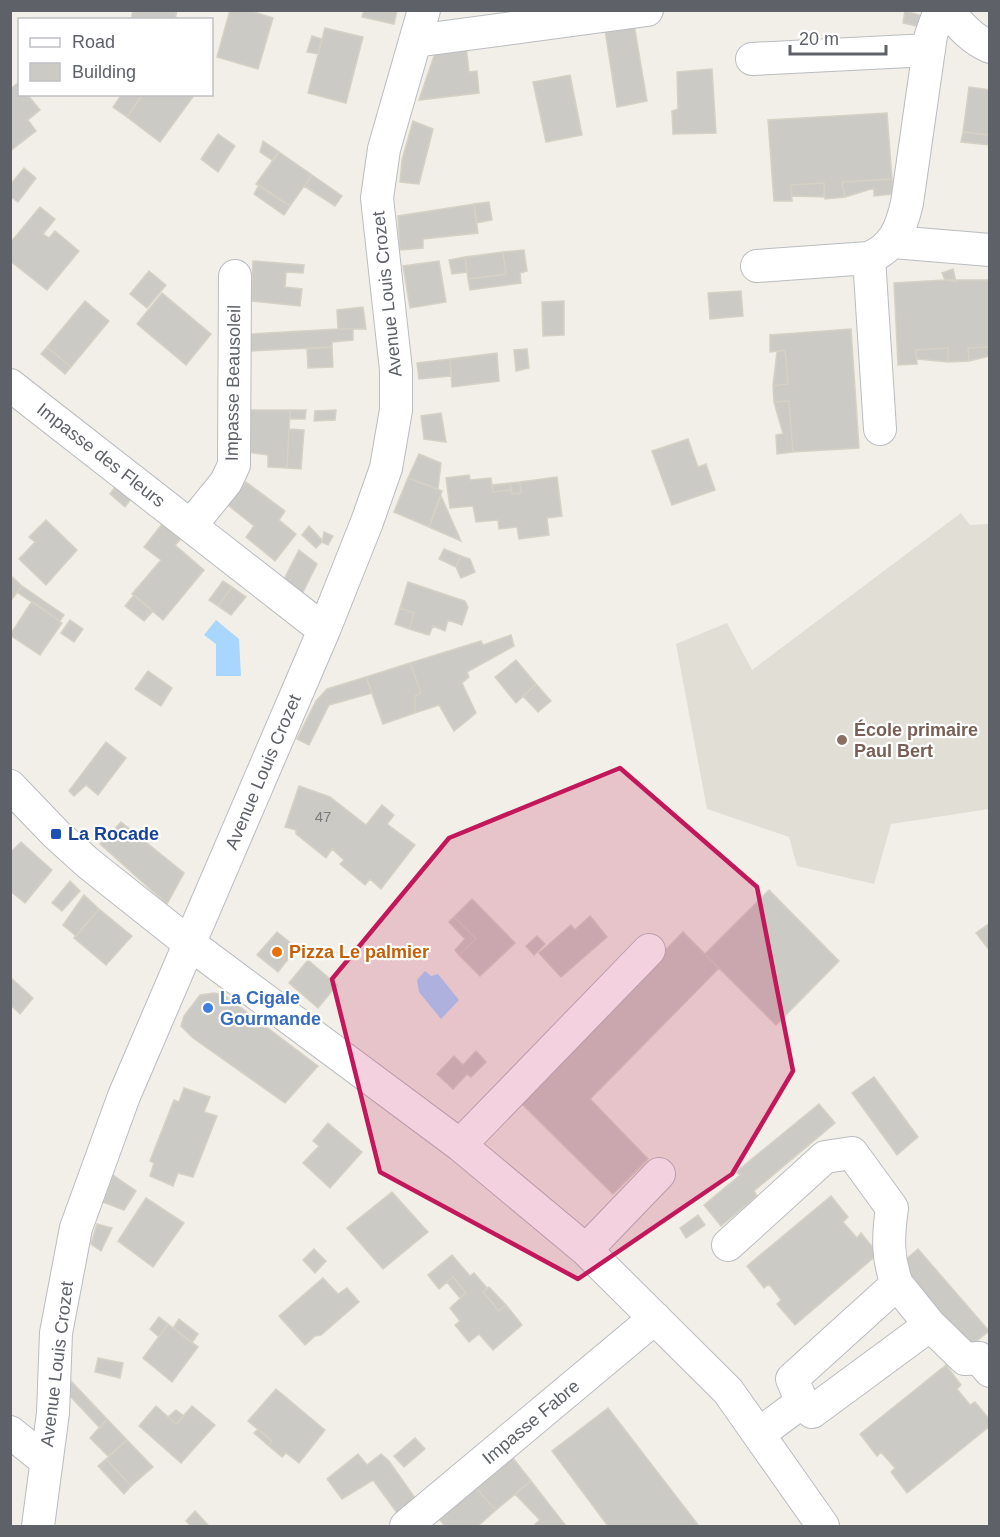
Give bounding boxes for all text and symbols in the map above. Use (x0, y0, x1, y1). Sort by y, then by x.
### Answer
legend (18, 18, 213, 96)
scale bar (790, 18, 886, 56)
text: 20 m (799, 29, 839, 49)
text: Road (72, 32, 115, 52)
text: Building (72, 62, 136, 82)
street label: Avenue Louis Crozet (368, 210, 406, 378)
street label: Impasse Beausoleil (222, 305, 244, 461)
street label: Impasse des Fleurs (33, 399, 169, 511)
street label: Avenue Louis Crozet (221, 691, 305, 853)
place label: École primaire Paul Bert (854, 719, 978, 761)
marker: École primaire Paul Bert (835, 733, 849, 747)
house number: 47 (315, 808, 331, 825)
place label: La Rocade (68, 824, 159, 844)
marker: La Rocade (49, 827, 63, 841)
place label: Pizza Le palmier (289, 942, 429, 962)
marker: Pizza Le palmier (270, 945, 284, 959)
place label: La Cigale Gourmande (220, 988, 321, 1029)
marker: La Cigale Gourmande (201, 1001, 215, 1015)
street label: Avenue Louis Crozet (37, 1280, 77, 1448)
street label: Impasse Fabre (479, 1376, 583, 1468)

